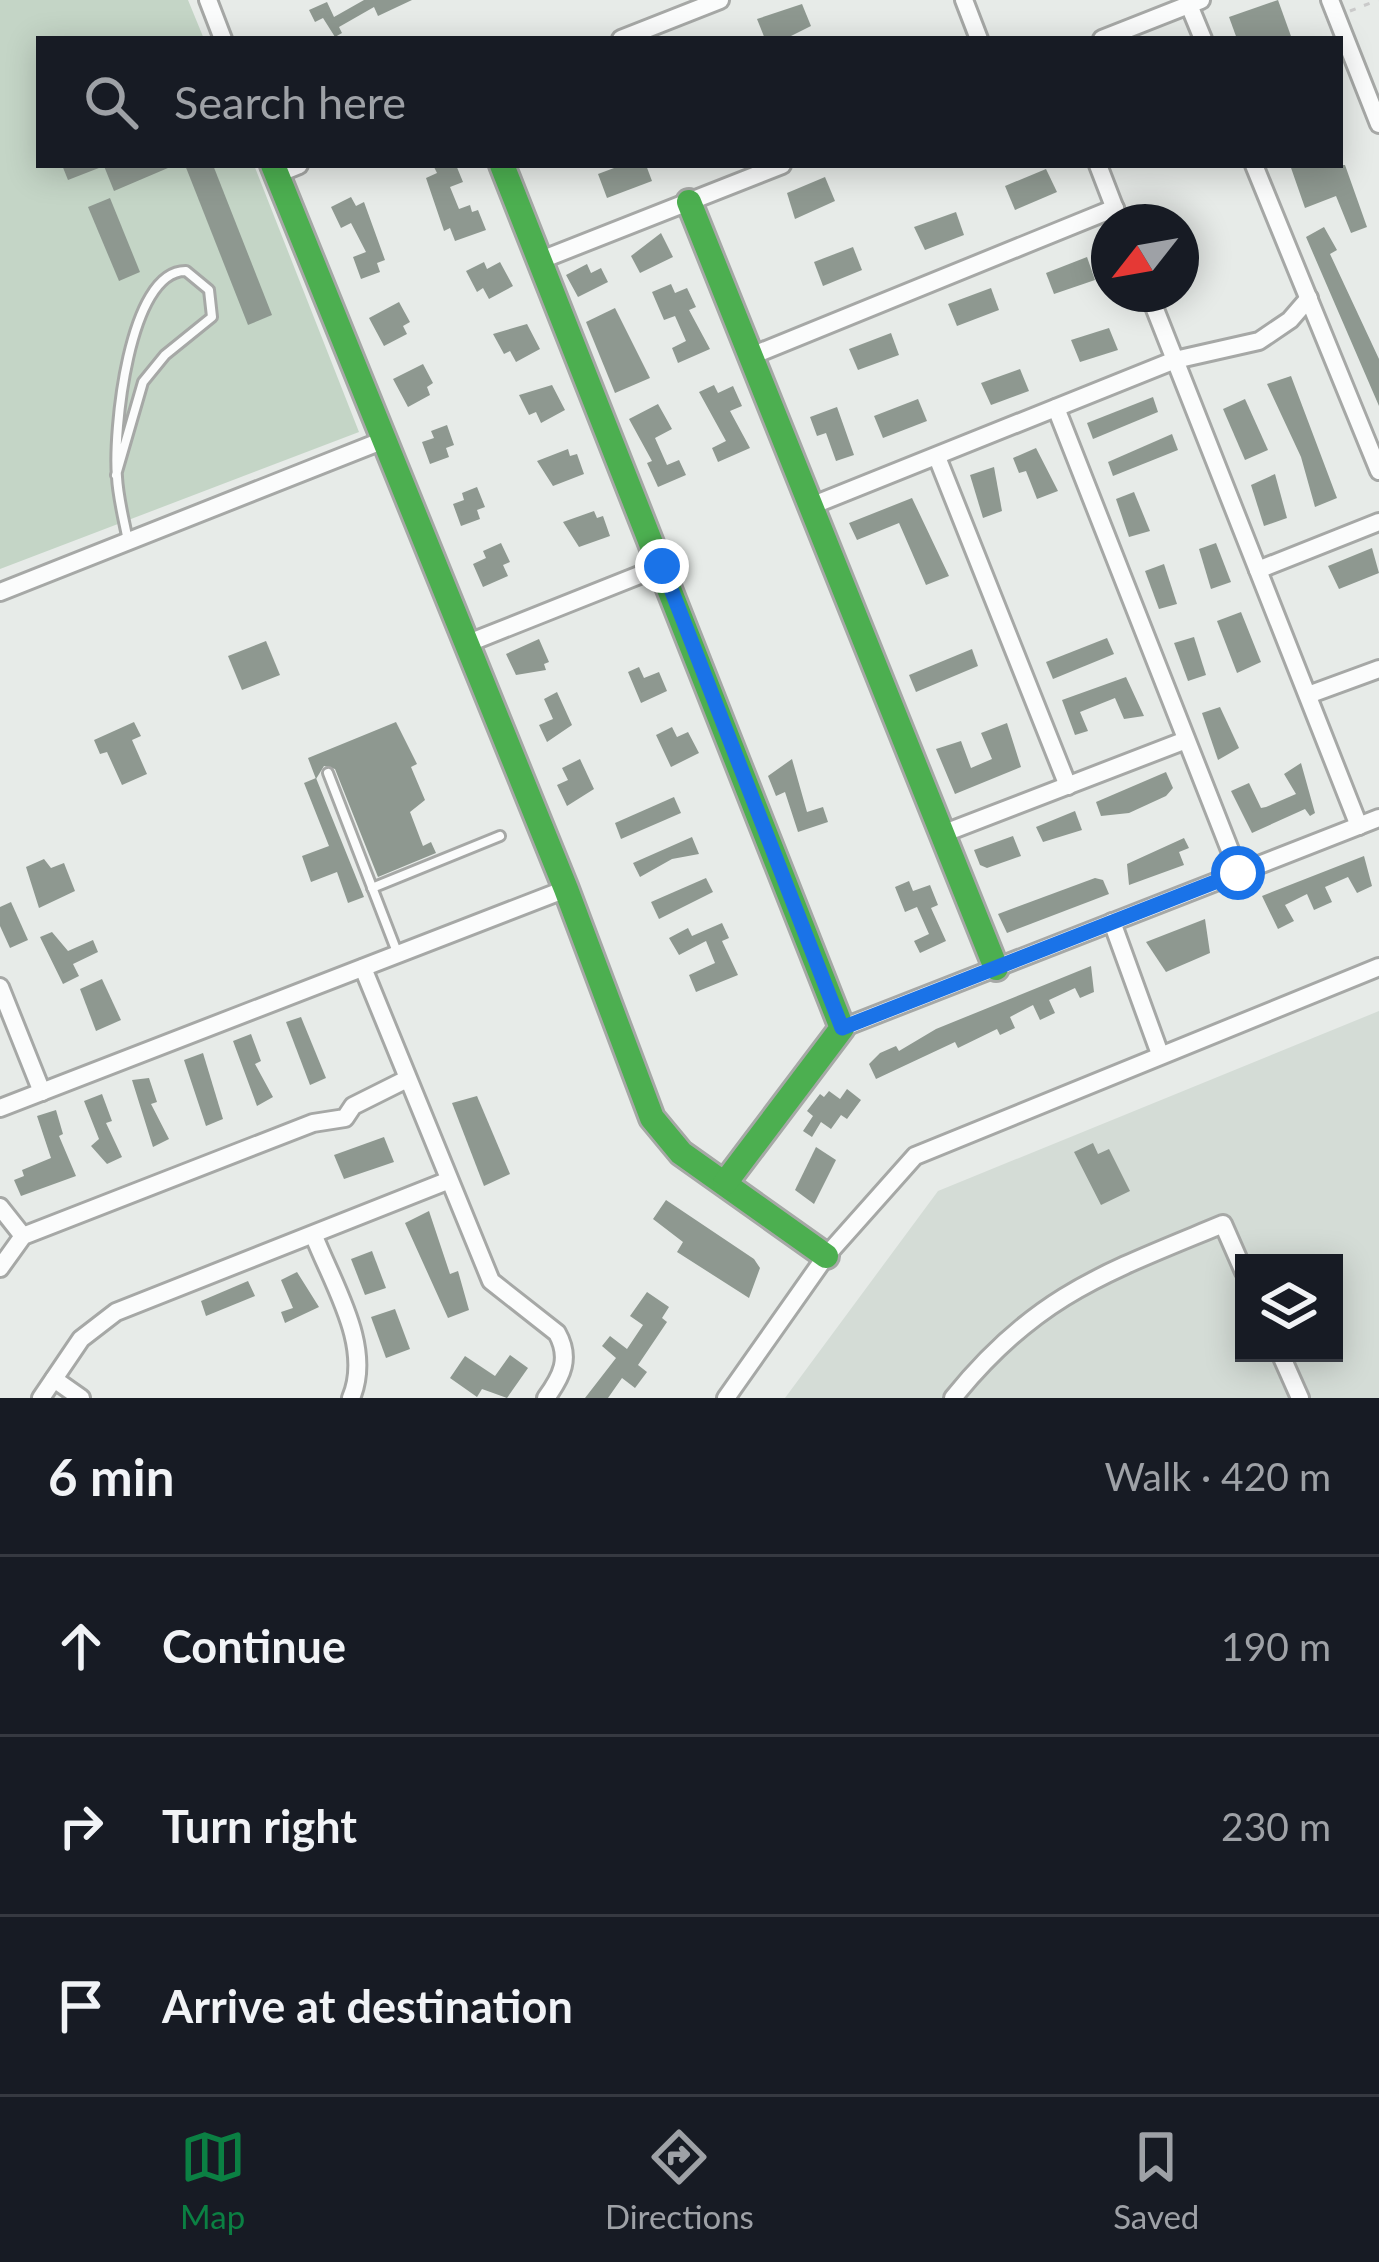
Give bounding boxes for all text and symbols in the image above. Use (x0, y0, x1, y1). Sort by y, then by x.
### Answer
search box (36, 36, 1343, 168)
icon: search (78, 69, 144, 135)
text: Search here (174, 75, 406, 129)
north arrow (1091, 204, 1199, 312)
route end (635, 539, 689, 593)
route start (1211, 846, 1265, 900)
map controls (1235, 1254, 1343, 1362)
button: layers (1235, 1254, 1343, 1362)
text: 6 min (48, 1446, 174, 1507)
text: Walk · 420 m (1104, 1453, 1331, 1499)
icon: ahead (48, 1613, 114, 1679)
text: Continue (162, 1619, 346, 1673)
text: 190 m (1221, 1623, 1331, 1669)
icon: right (48, 1793, 114, 1859)
text: Turn right (162, 1799, 357, 1853)
text: 230 m (1221, 1803, 1331, 1849)
icon: arrive (48, 1973, 114, 2039)
text: Arrive at destination (162, 1979, 573, 2033)
tab: Map (180, 2124, 246, 2236)
tab: Directions (605, 2124, 754, 2236)
tab: Saved (1113, 2124, 1199, 2236)

